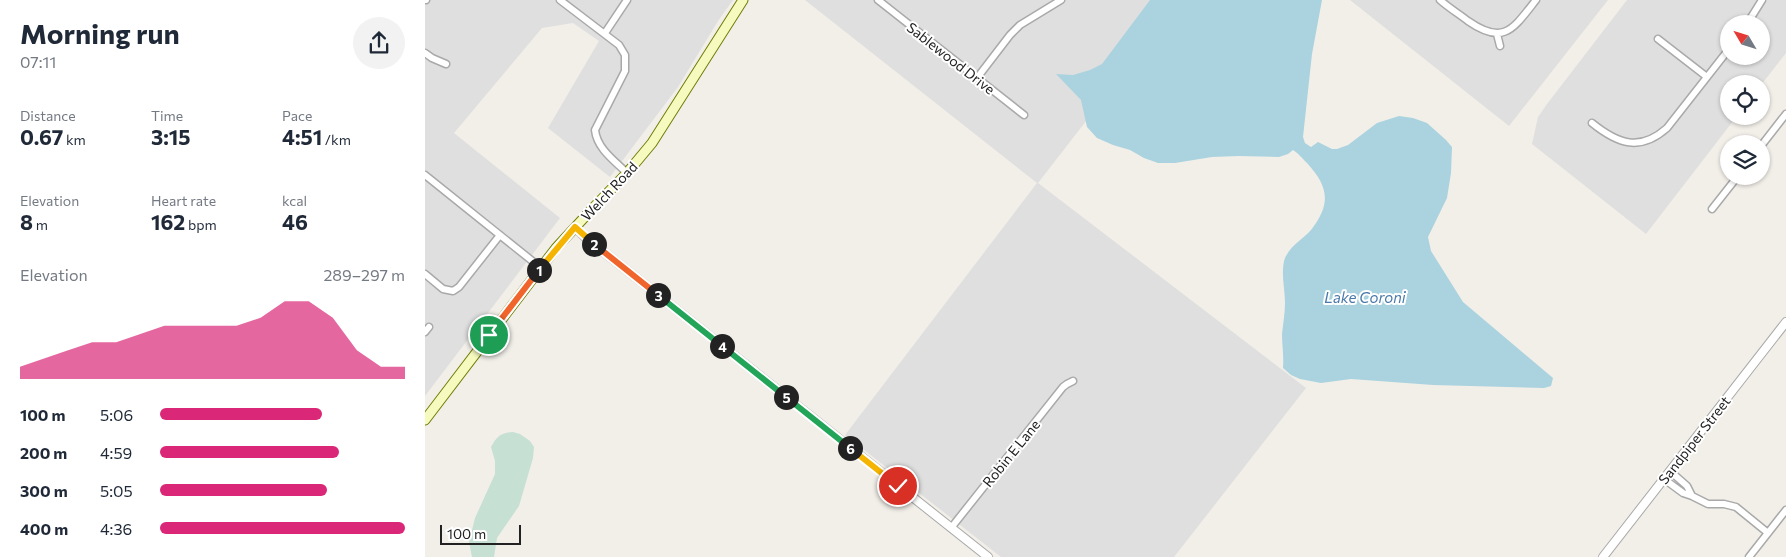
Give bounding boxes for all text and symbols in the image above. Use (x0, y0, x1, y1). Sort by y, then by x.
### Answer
north arrow (1720, 15, 1770, 65)
map controls (1720, 15, 1770, 185)
text: Morning run (20, 16, 180, 50)
button: share (353, 17, 405, 69)
street label: Sablewood Drive (904, 18, 998, 98)
text: 07:11 (20, 52, 56, 71)
button: locate (1720, 75, 1770, 125)
text: Distance (20, 107, 76, 124)
text: Time (151, 107, 183, 124)
text: Pace (282, 107, 312, 124)
text: 0.67 (20, 124, 63, 149)
text: 3:15 (151, 124, 191, 149)
text: 4:51 (282, 124, 322, 149)
text: km (63, 131, 86, 148)
text: /km (322, 131, 351, 148)
button: layers (1720, 135, 1770, 185)
street label: Welch Road (577, 158, 641, 224)
text: Elevation (20, 192, 79, 209)
text: Heart rate (151, 192, 216, 209)
text: kcal (282, 192, 307, 209)
text: 8 (20, 209, 33, 234)
text: 162 (151, 209, 185, 234)
text: 46 (282, 209, 308, 234)
text: m (33, 216, 48, 233)
text: bpm (185, 216, 217, 233)
pin: 2 (581, 232, 607, 256)
text: 2 (591, 236, 598, 253)
pin: 1 (527, 258, 551, 282)
text: 1 (536, 262, 543, 279)
text: Elevation (20, 265, 88, 284)
text: 289–297 m (323, 265, 405, 284)
pin: 3 (645, 282, 671, 308)
text: 3 (654, 287, 663, 304)
water label: Lake Coroni (1324, 288, 1407, 306)
pin (468, 314, 510, 356)
icon: arrive (475, 321, 503, 349)
pin: 4 (709, 334, 735, 358)
text: 4 (718, 338, 727, 355)
pin: 5 (773, 384, 799, 410)
text: 5 (782, 389, 791, 406)
street label: Sandpiper Street (1654, 392, 1734, 487)
text: 100 m (20, 405, 66, 424)
text: 5:06 (100, 405, 133, 424)
street label: Robin E Lane (979, 416, 1043, 490)
pin: 6 (837, 436, 863, 460)
text: 6 (846, 440, 855, 457)
text: 200 m (20, 443, 67, 462)
text: 4:59 (100, 443, 132, 462)
pin (877, 465, 919, 507)
icon: check (884, 472, 912, 500)
text: 300 m (20, 481, 68, 500)
text: 5:05 (100, 481, 133, 500)
text: 400 m (20, 519, 68, 538)
text: 4:36 (100, 519, 132, 538)
scale bar (440, 522, 521, 545)
text: 100 m (447, 525, 486, 542)

